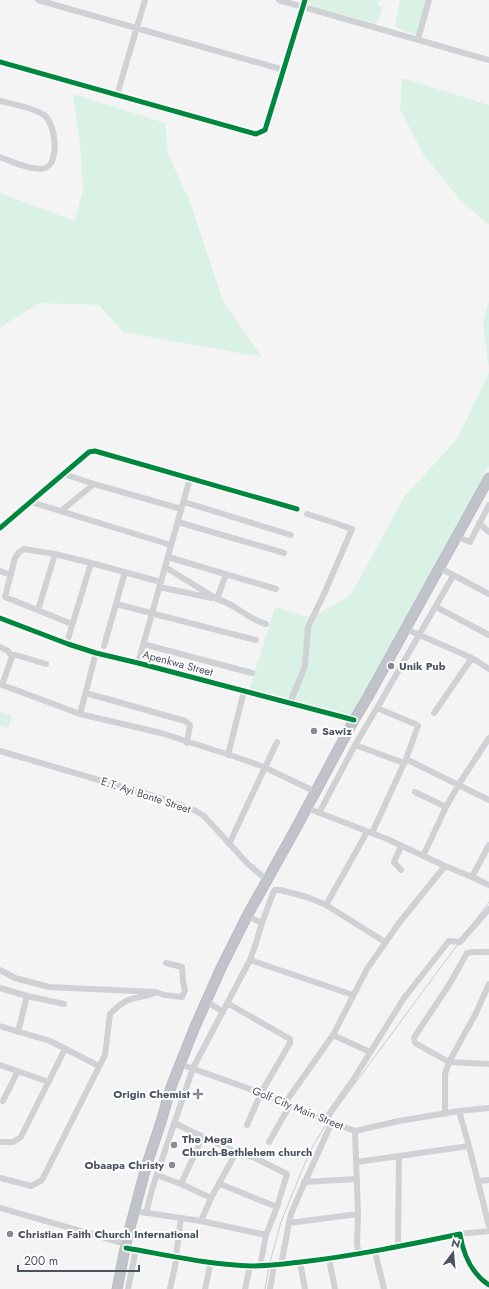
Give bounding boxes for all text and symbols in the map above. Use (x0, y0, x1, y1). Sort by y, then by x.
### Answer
street label: Apenkwa Street (141, 646, 215, 680)
place label: Unik Pub (399, 658, 446, 674)
marker: Unik Pub (386, 661, 396, 671)
place label: Sawiz (322, 723, 352, 739)
marker: Sawiz (309, 726, 319, 736)
street label: E.T. Ayi Bonte Street (99, 773, 193, 817)
street label: Golf City Main Street (250, 1082, 346, 1134)
place label: Origin Chemist (113, 1086, 190, 1102)
marker: Origin Chemist (193, 1089, 203, 1099)
place label: The Mega Church-Bethlehem church (182, 1131, 312, 1160)
marker: The Mega Church-Bethlehem church (169, 1140, 179, 1150)
place label: Obaapa Christy (85, 1157, 164, 1173)
marker: Obaapa Christy (167, 1160, 177, 1170)
place label: Christian Faith Church International (18, 1226, 199, 1242)
marker: Christian Faith Church International (5, 1229, 15, 1239)
north arrow (433, 1233, 473, 1273)
text: N (449, 1234, 462, 1252)
scale bar (18, 1247, 139, 1273)
text: 200 m (24, 1252, 58, 1270)

